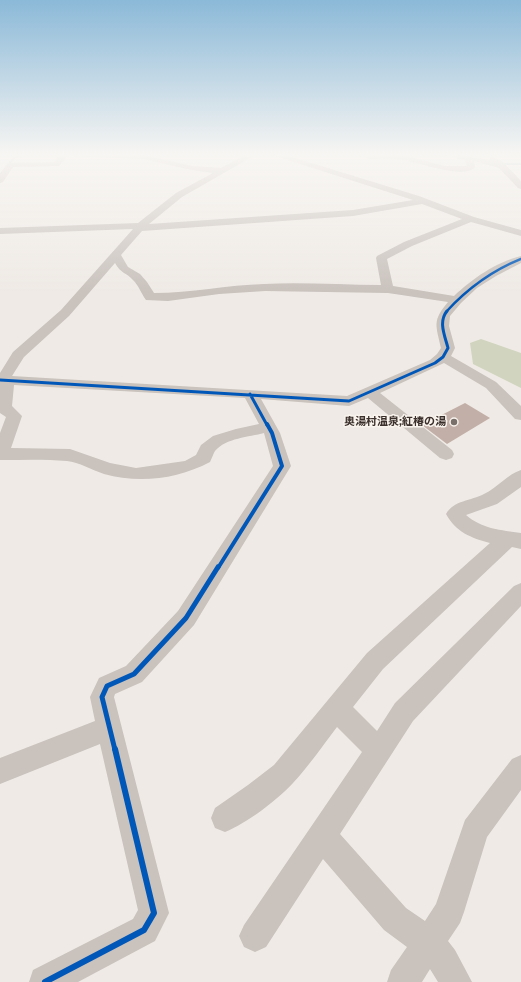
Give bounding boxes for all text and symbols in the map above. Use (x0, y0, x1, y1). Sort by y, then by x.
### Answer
place label: 奥湯村温泉;紅椿の湯 (344, 415, 446, 429)
marker: 奥湯村温泉;紅椿の湯 (449, 417, 459, 427)

